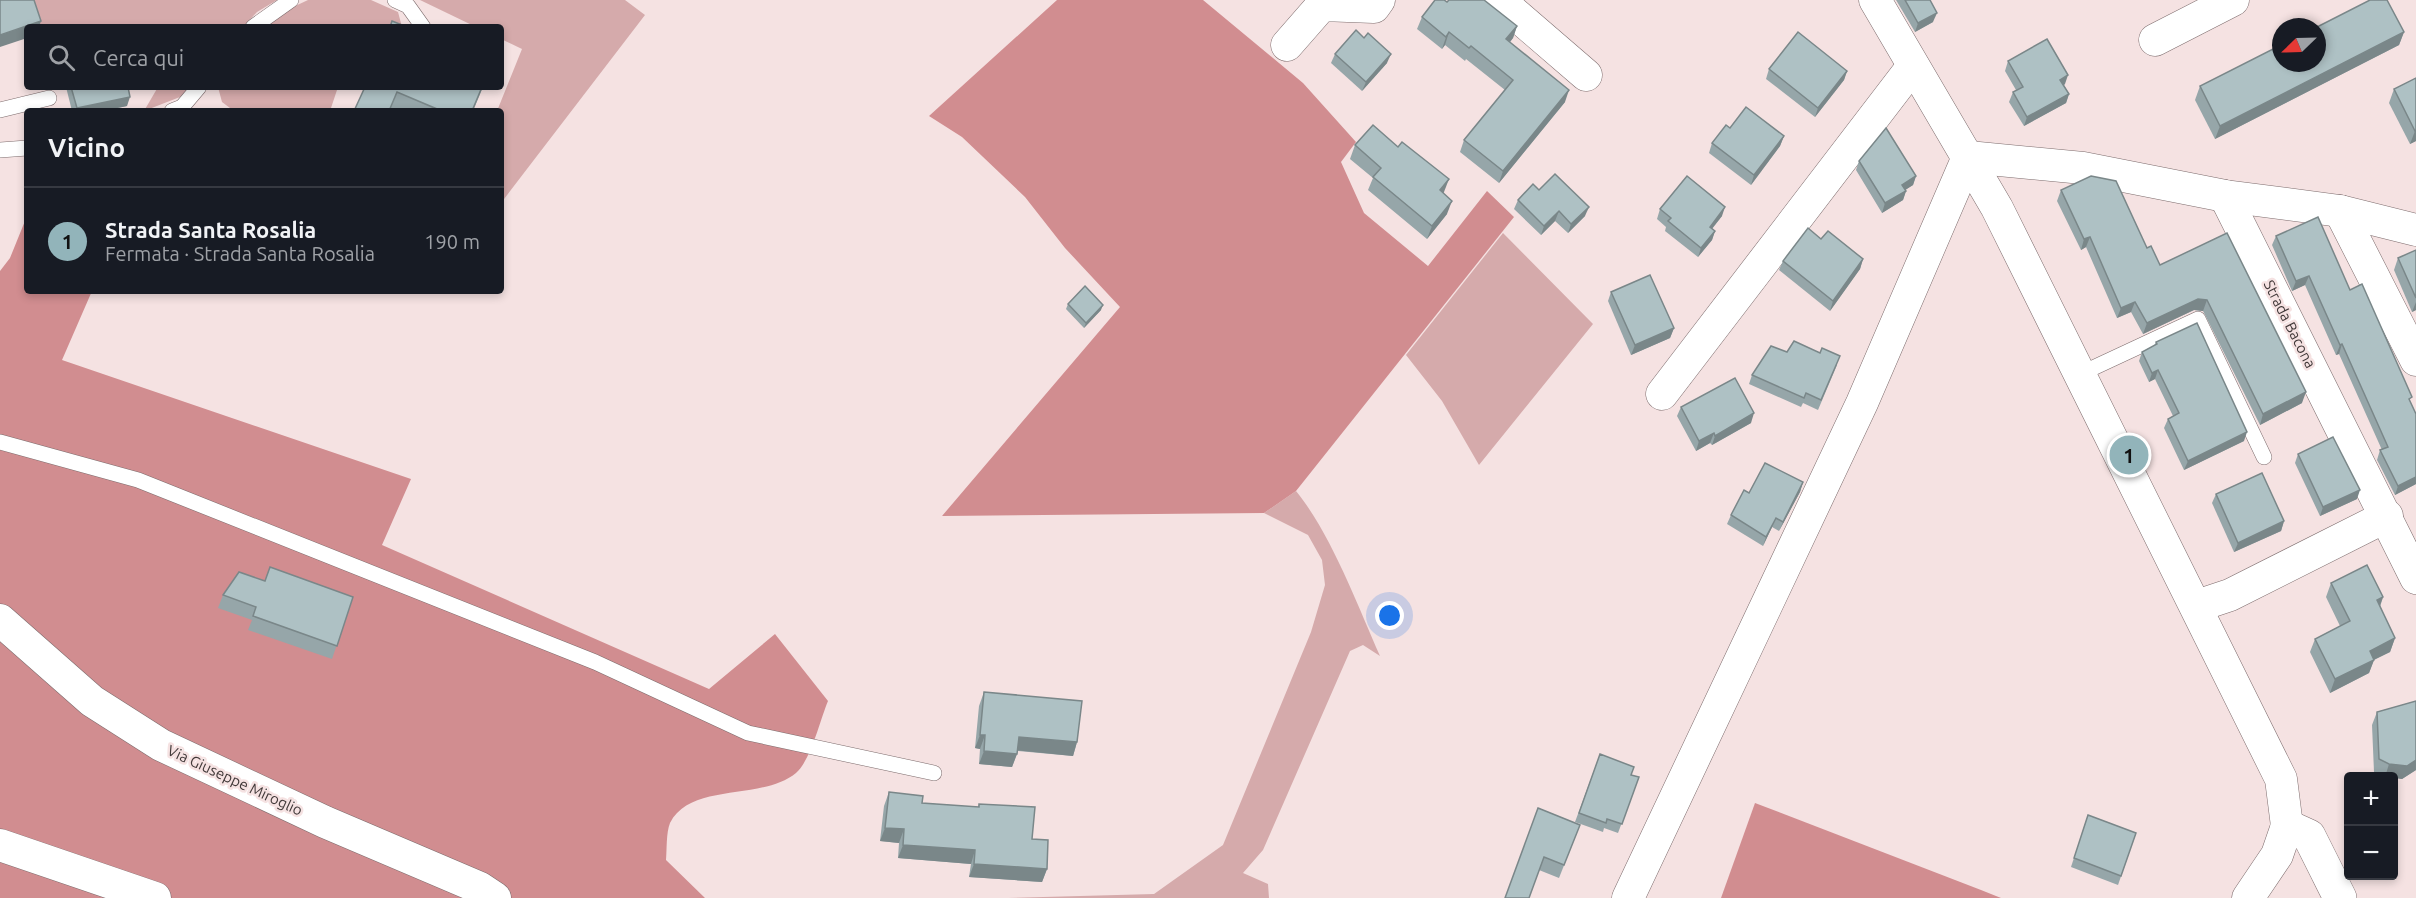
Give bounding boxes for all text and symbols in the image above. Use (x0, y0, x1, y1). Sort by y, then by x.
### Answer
north arrow (2272, 18, 2326, 72)
search box (24, 24, 504, 90)
icon: search (45, 41, 78, 74)
text: Cerca qui (93, 45, 184, 70)
text: Vicino (48, 133, 125, 162)
text: Strada Santa Rosalia (105, 217, 316, 242)
text: 1 (62, 230, 73, 253)
text: 190 m (424, 230, 480, 253)
text: Fermata · Strada Santa Rosalia (105, 242, 375, 265)
street label: Strada Bacona (2261, 277, 2319, 371)
pin: 1 (2110, 432, 2148, 478)
your location (1375, 601, 1404, 630)
street label: Via Giuseppe Miroglio (165, 741, 305, 819)
map controls (2344, 772, 2398, 880)
button: + (2344, 772, 2398, 826)
button: − (2344, 826, 2398, 880)

